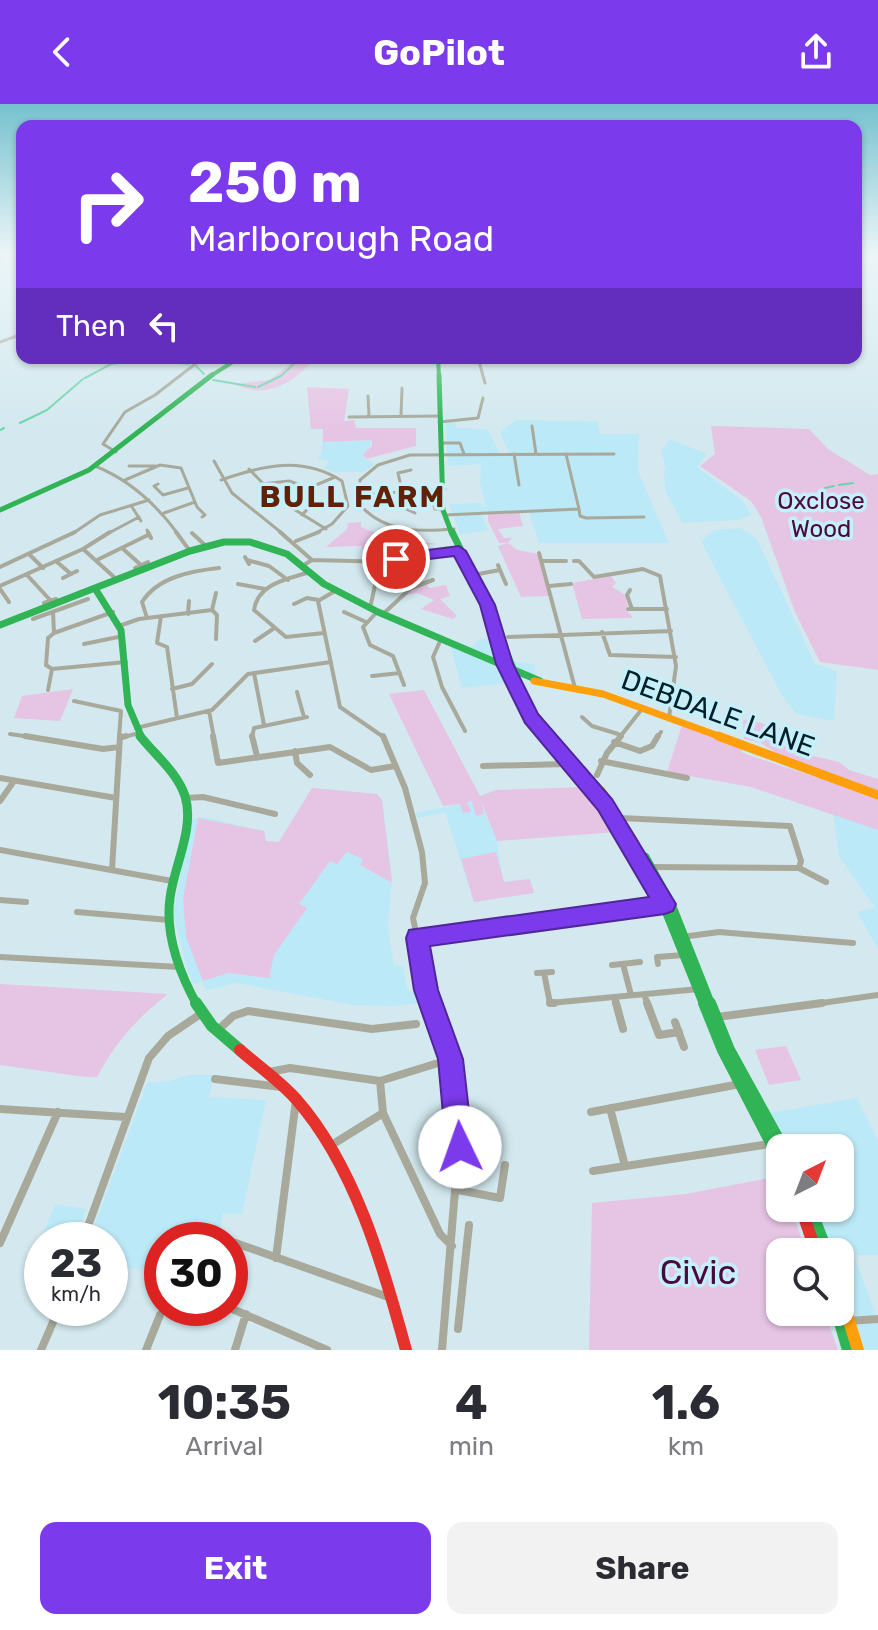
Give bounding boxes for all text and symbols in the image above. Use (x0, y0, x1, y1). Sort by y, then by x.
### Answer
icon: back (40, 30, 84, 74)
icon: share (794, 30, 838, 74)
text: GoPilot (373, 31, 505, 74)
text: 250 m (188, 150, 362, 216)
icon: right (56, 152, 160, 256)
text: Marlborough Road (188, 217, 494, 260)
icon: left (142, 304, 186, 348)
text: Then (56, 308, 126, 344)
district label: BULL FARM (260, 479, 446, 515)
park label: Oxclose Wood (777, 487, 865, 543)
pin (362, 525, 430, 593)
icon: arrive (374, 537, 418, 581)
street label: DEBDALE LANE (617, 663, 819, 763)
position arrow (418, 1105, 502, 1189)
north arrow (766, 1134, 854, 1222)
map controls (766, 1134, 854, 1326)
speed limit sign: 30 (144, 1222, 248, 1326)
button: search (766, 1238, 854, 1326)
text: 23 (50, 1240, 102, 1287)
park label: Civic (660, 1252, 736, 1293)
text: km/h (51, 1282, 101, 1306)
text: 10:35 (158, 1374, 291, 1431)
text: 4 (455, 1374, 488, 1431)
text: 1.6 (652, 1374, 720, 1431)
text: Arrival (185, 1431, 263, 1462)
text: min (449, 1431, 494, 1462)
text: km (668, 1431, 704, 1462)
button: Exit (40, 1522, 431, 1614)
button: Share (447, 1522, 838, 1614)

